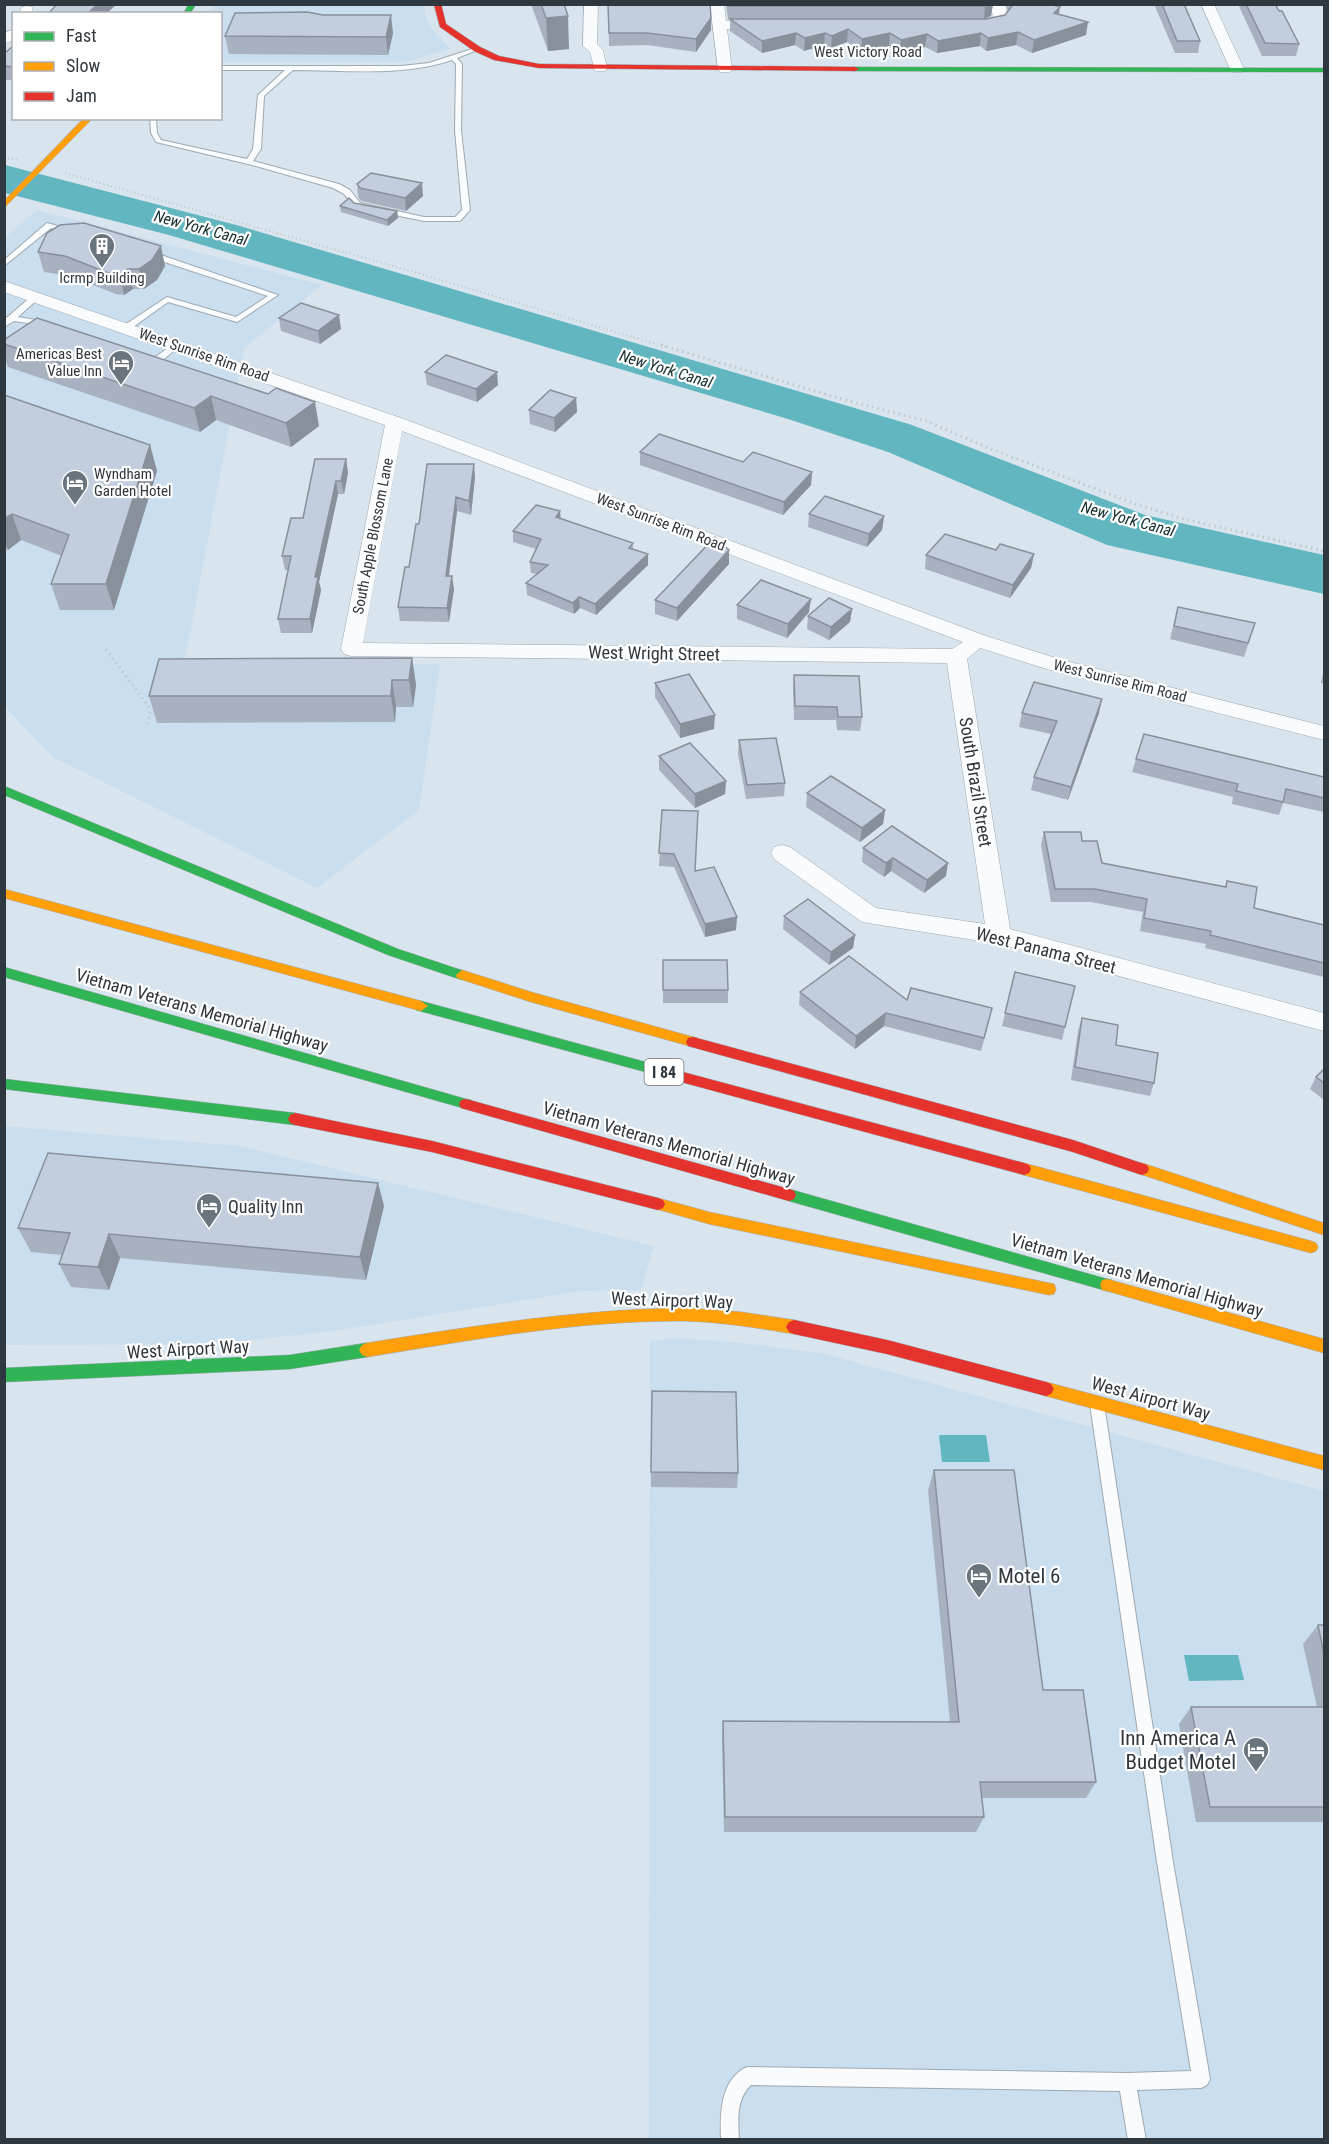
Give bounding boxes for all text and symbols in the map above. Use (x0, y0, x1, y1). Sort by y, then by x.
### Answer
legend (12, 12, 222, 120)
text: Fast (66, 25, 97, 46)
street label: West Victory Road (814, 43, 922, 61)
text: Slow (66, 55, 101, 76)
text: Jam (66, 85, 97, 106)
water label: New York Canal (152, 206, 250, 250)
building icon: Icrmp Building (87, 231, 117, 269)
place label: Icrmp Building (59, 269, 145, 287)
street label: West Sunrise Rim Road (136, 324, 272, 386)
place label: Americas Best Value Inn (16, 345, 102, 380)
water label: New York Canal (617, 346, 715, 392)
hotel icon: Americas Best Value Inn (106, 348, 136, 386)
street label: South Apple Blossom Lane (349, 456, 397, 616)
place label: Wyndham Garden Hotel (94, 465, 171, 500)
hotel icon: Wyndham Garden Hotel (60, 468, 90, 506)
street label: West Sunrise Rim Road (594, 489, 728, 555)
water label: New York Canal (1079, 497, 1177, 541)
street label: West Wright Street (588, 641, 720, 665)
street label: West Sunrise Rim Road (1051, 656, 1189, 706)
street label: South Brazil Street (955, 716, 997, 848)
street label: West Panama Street (974, 922, 1118, 978)
street label: Vietnam Veterans Memorial Highway (73, 964, 331, 1056)
road number: I 84 (644, 1059, 684, 1085)
street label: Vietnam Veterans Memorial Highway (540, 1097, 798, 1189)
hotel icon: Quality Inn (194, 1191, 224, 1229)
place label: Quality Inn (228, 1196, 303, 1217)
street label: Vietnam Veterans Memorial Highway (1008, 1229, 1266, 1321)
street label: West Airport Way (611, 1287, 734, 1313)
street label: West Airport Way (126, 1335, 250, 1363)
street label: West Airport Way (1089, 1372, 1213, 1424)
hotel icon: Motel 6 (964, 1561, 994, 1599)
place label: Motel 6 (998, 1564, 1060, 1588)
place label: Inn America A Budget Motel (1120, 1726, 1236, 1774)
hotel icon: Inn America A Budget Motel (1241, 1735, 1271, 1773)

